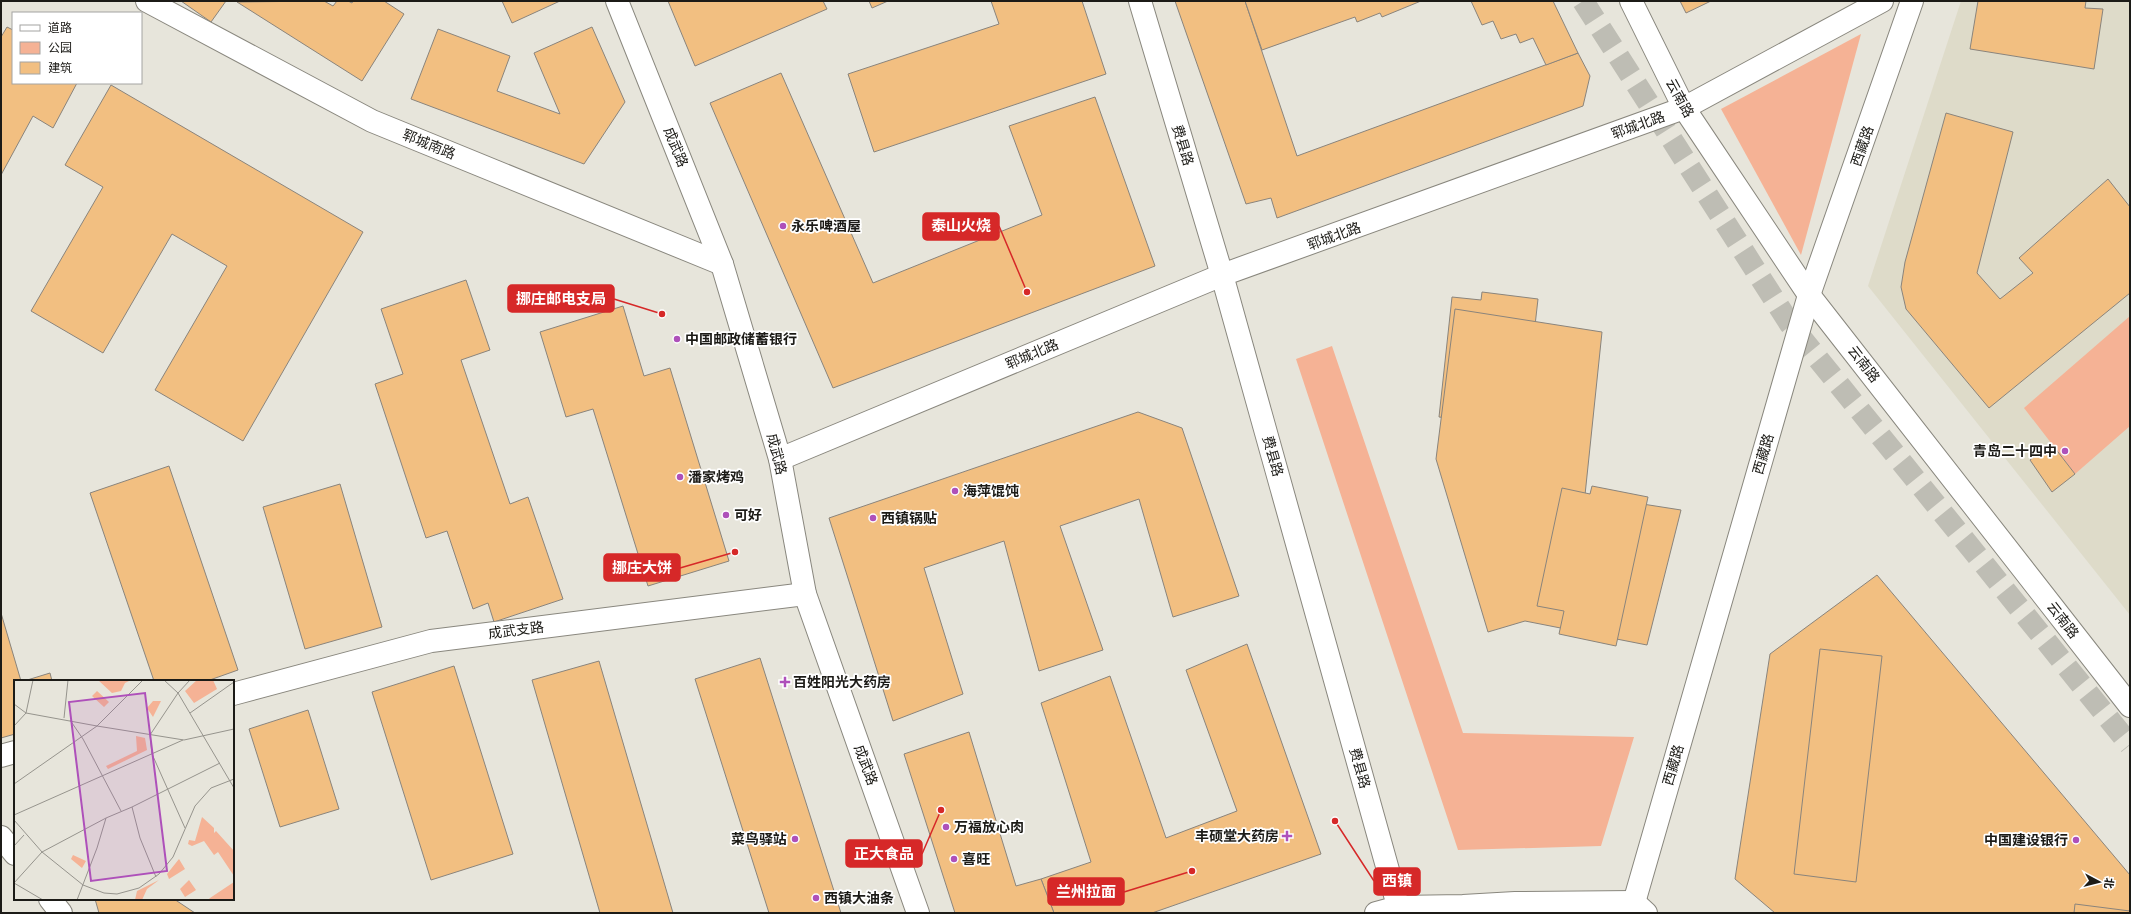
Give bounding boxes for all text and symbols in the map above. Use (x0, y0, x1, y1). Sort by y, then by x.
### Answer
legend (12, 12, 142, 84)
text: 道路 (48, 21, 72, 35)
text: 公园 (48, 41, 72, 55)
text: 建筑 (48, 61, 72, 75)
street label: 云南路 (1662, 76, 1697, 121)
street label: 郓城北路 (1609, 108, 1667, 143)
street label: 费县路 (1168, 123, 1197, 168)
street label: 西藏路 (1848, 124, 1877, 169)
street label: 成武路 (660, 125, 691, 170)
street label: 郓城南路 (400, 126, 458, 163)
callout: 泰山火烧 (923, 213, 999, 240)
text: 泰山火烧 (931, 217, 991, 235)
place label: 永乐啤酒屋 (791, 218, 861, 235)
street label: 郓城北路 (1305, 219, 1363, 254)
marker: 永乐啤酒屋 (778, 221, 788, 231)
callout: 挪庄邮电支局 (508, 285, 614, 312)
text: 挪庄邮电支局 (516, 290, 606, 308)
place label: 中国邮政储蓄银行 (685, 331, 797, 348)
marker: 中国邮政储蓄银行 (672, 334, 682, 344)
street label: 郓城北路 (1003, 336, 1061, 373)
street label: 云南路 (1844, 343, 1883, 386)
street label: 成武路 (763, 432, 790, 477)
street label: 西藏路 (1750, 432, 1777, 477)
street label: 费县路 (1259, 434, 1286, 479)
place label: 青岛二十四中 (1973, 443, 2057, 460)
marker: 青岛二十四中 (2060, 446, 2070, 456)
place label: 潘家烤鸡 (688, 469, 744, 486)
marker: 潘家烤鸡 (675, 472, 685, 482)
place label: 海萍馄饨 (963, 483, 1019, 500)
marker: 海萍馄饨 (950, 486, 960, 496)
place label: 可好 (734, 507, 762, 524)
marker: 可好 (721, 510, 731, 520)
place label: 西镇锅贴 (881, 510, 937, 527)
marker: 西镇锅贴 (868, 513, 878, 523)
callout: 挪庄大饼 (604, 554, 680, 581)
text: 挪庄大饼 (612, 559, 672, 577)
street label: 云南路 (2043, 599, 2082, 642)
street label: 成武支路 (487, 619, 545, 642)
place label: 百姓阳光大药房 (793, 674, 891, 691)
marker: 百姓阳光大药房 (780, 677, 790, 687)
inset map (14, 680, 234, 900)
street label: 成武路 (850, 743, 881, 788)
street label: 西藏路 (1660, 743, 1687, 788)
street label: 费县路 (1346, 746, 1373, 791)
place label: 万福放心肉 (954, 819, 1024, 836)
marker: 万福放心肉 (941, 822, 951, 832)
place label: 丰硕堂大药房 (1195, 828, 1279, 845)
place label: 菜鸟驿站 (731, 831, 787, 848)
marker: 丰硕堂大药房 (1282, 831, 1292, 841)
place label: 中国建设银行 (1984, 832, 2068, 849)
marker: 菜鸟驿站 (790, 834, 800, 844)
marker: 中国建设银行 (2071, 835, 2081, 845)
callout: 正大食品 (846, 840, 922, 867)
text: 正大食品 (854, 845, 914, 863)
place label: 喜旺 (962, 851, 990, 868)
marker: 喜旺 (949, 854, 959, 864)
north arrow (2079, 862, 2119, 902)
callout: 西镇 (1374, 868, 1420, 895)
text: 西镇 (1382, 872, 1412, 890)
text: 北 (2101, 877, 2116, 889)
callout: 兰州拉面 (1048, 878, 1124, 905)
text: 兰州拉面 (1056, 883, 1116, 901)
place label: 西镇大油条 (824, 890, 894, 907)
marker: 西镇大油条 (811, 893, 821, 903)

